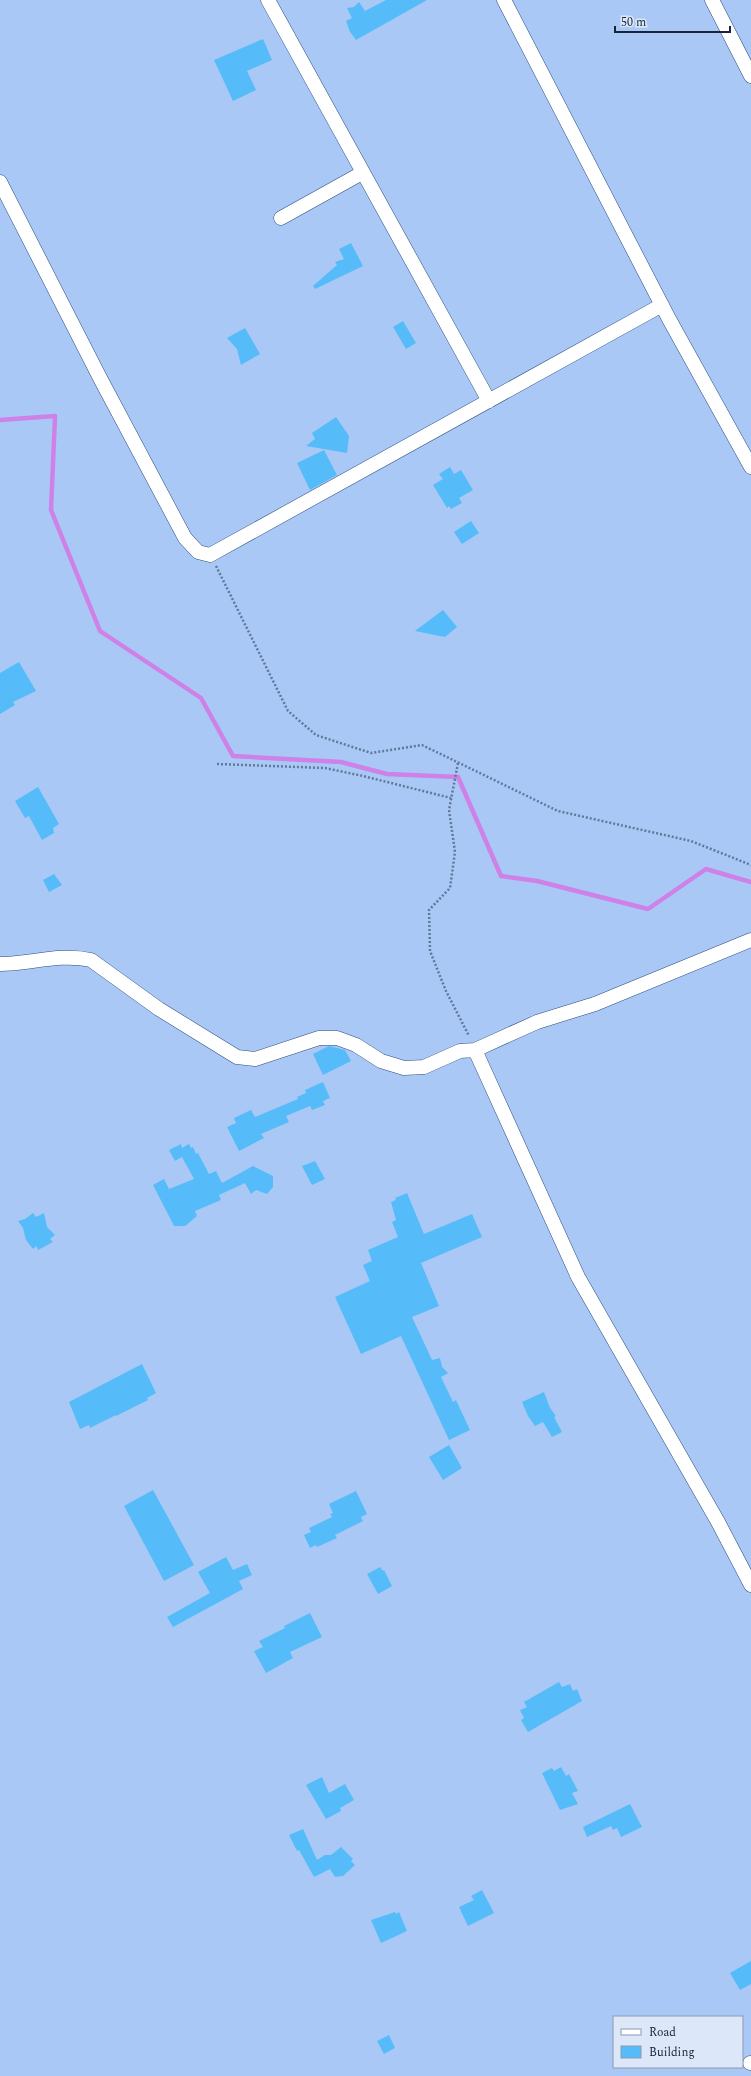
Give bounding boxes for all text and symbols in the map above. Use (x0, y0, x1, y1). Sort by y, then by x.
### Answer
scale bar (615, 8, 730, 34)
text: 50 m (621, 13, 646, 32)
legend (613, 2016, 743, 2068)
text: Road (649, 2023, 676, 2042)
text: Building (649, 2043, 695, 2062)

